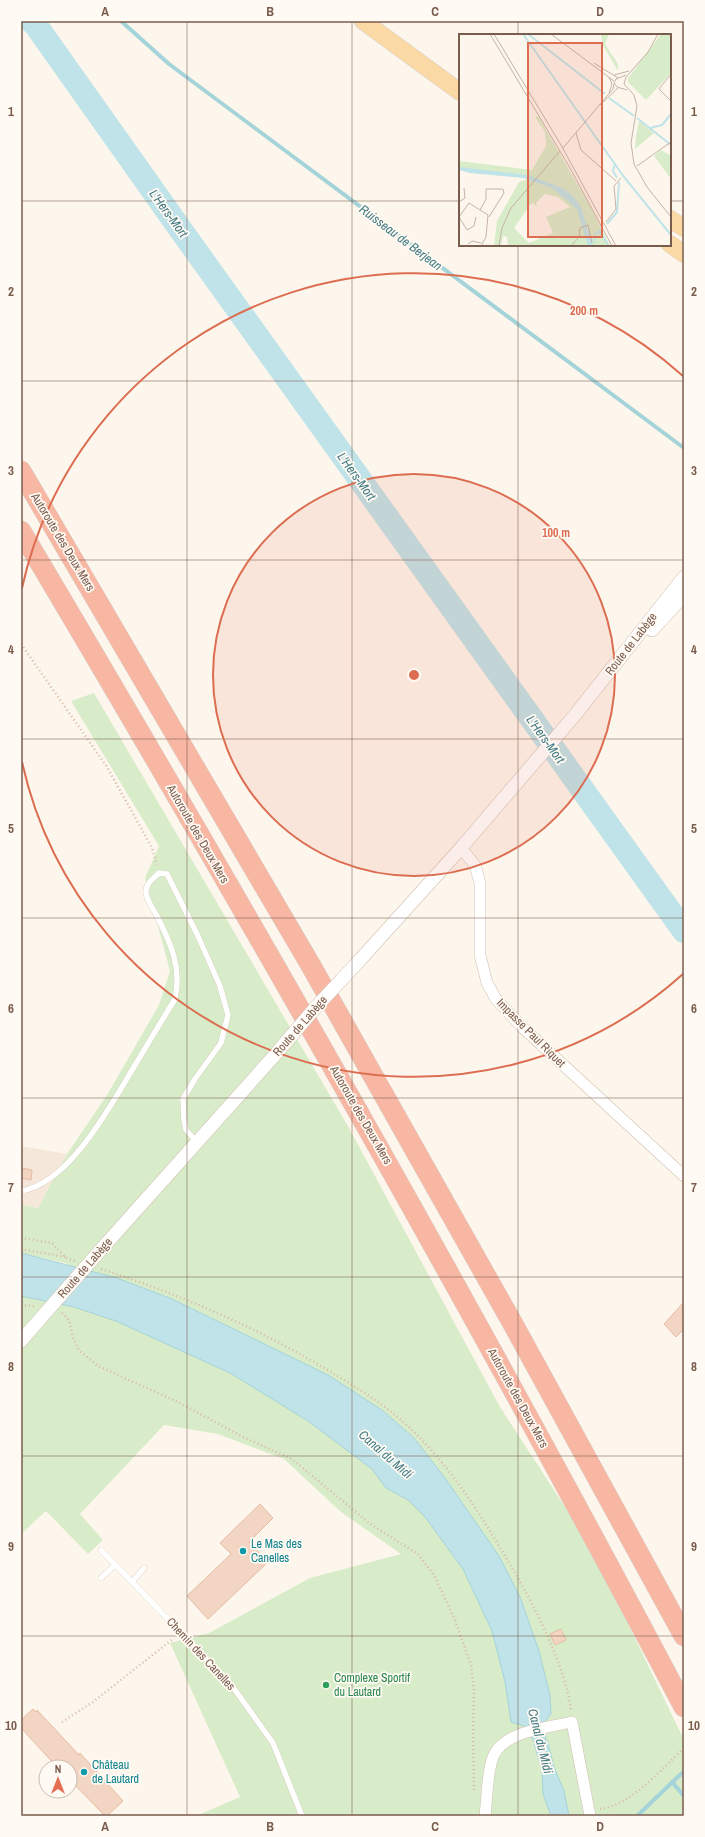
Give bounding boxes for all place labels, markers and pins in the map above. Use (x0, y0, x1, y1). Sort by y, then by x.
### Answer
centre of rings (407, 668, 421, 682)
place label: Le Mas des Canelles (251, 1536, 302, 1566)
marker: Le Mas des Canelles (238, 1546, 248, 1556)
place label: Complexe Sportif du Lautard (334, 1670, 410, 1700)
marker: Complexe Sportif du Lautard (321, 1680, 331, 1690)
place label: Château de Lautard (92, 1757, 139, 1787)
marker: Château de Lautard (79, 1767, 89, 1777)

